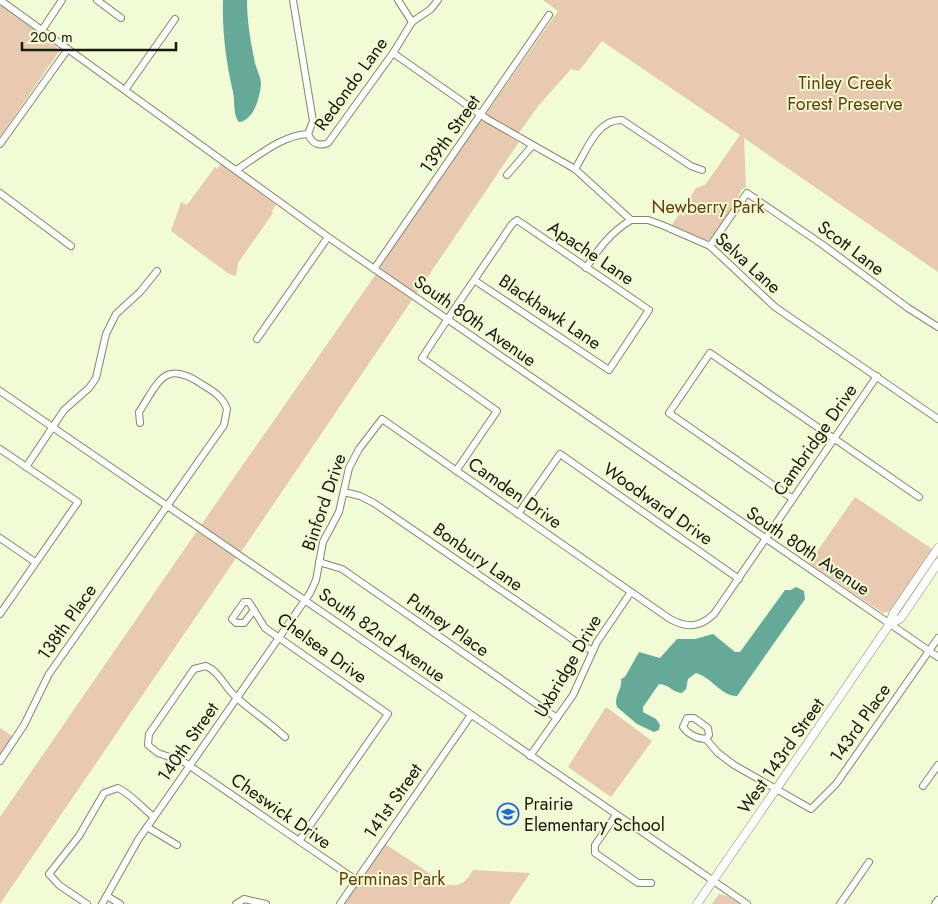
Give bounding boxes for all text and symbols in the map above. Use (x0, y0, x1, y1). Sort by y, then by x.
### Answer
scale bar (22, 20, 176, 52)
text: 200 m (30, 26, 73, 48)
street label: Redondo Lane (308, 32, 394, 136)
park label: Tinley Creek Forest Preserve (787, 70, 903, 117)
street label: 139th Street (413, 89, 487, 178)
park label: Newberry Park (651, 194, 765, 220)
street label: Scott Lane (812, 214, 890, 282)
street label: Apache Lane (543, 215, 639, 291)
street label: Selva Lane (709, 226, 787, 300)
street label: Blackhawk Lane (494, 268, 606, 356)
street label: South 80th Avenue (408, 269, 542, 373)
street label: Cambridge Drive (767, 379, 863, 501)
street label: Binford Drive (295, 450, 353, 554)
street label: Camden Drive (463, 451, 567, 535)
street label: Woodward Drive (598, 456, 718, 552)
street label: South 80th Avenue (741, 500, 875, 602)
street label: Bonbury Lane (428, 516, 528, 598)
street label: 138th Place (31, 579, 103, 665)
street label: South 82nd Avenue (313, 581, 451, 689)
street label: Putney Place (401, 587, 495, 663)
street label: Chelsea Drive (272, 606, 372, 690)
street label: Uxbridge Drive (528, 610, 608, 722)
street label: 143rd Place (823, 678, 897, 768)
street label: West 143rd Street (731, 692, 831, 819)
street label: 140th Street (151, 697, 225, 787)
street label: 141st Street (358, 758, 429, 844)
street label: Cheswick Drive (226, 767, 336, 855)
place label: Prairie Elementary School (524, 791, 665, 838)
school or university icon: Prairie Elementary School (496, 802, 520, 826)
park label: Perminas Park (339, 866, 445, 892)

